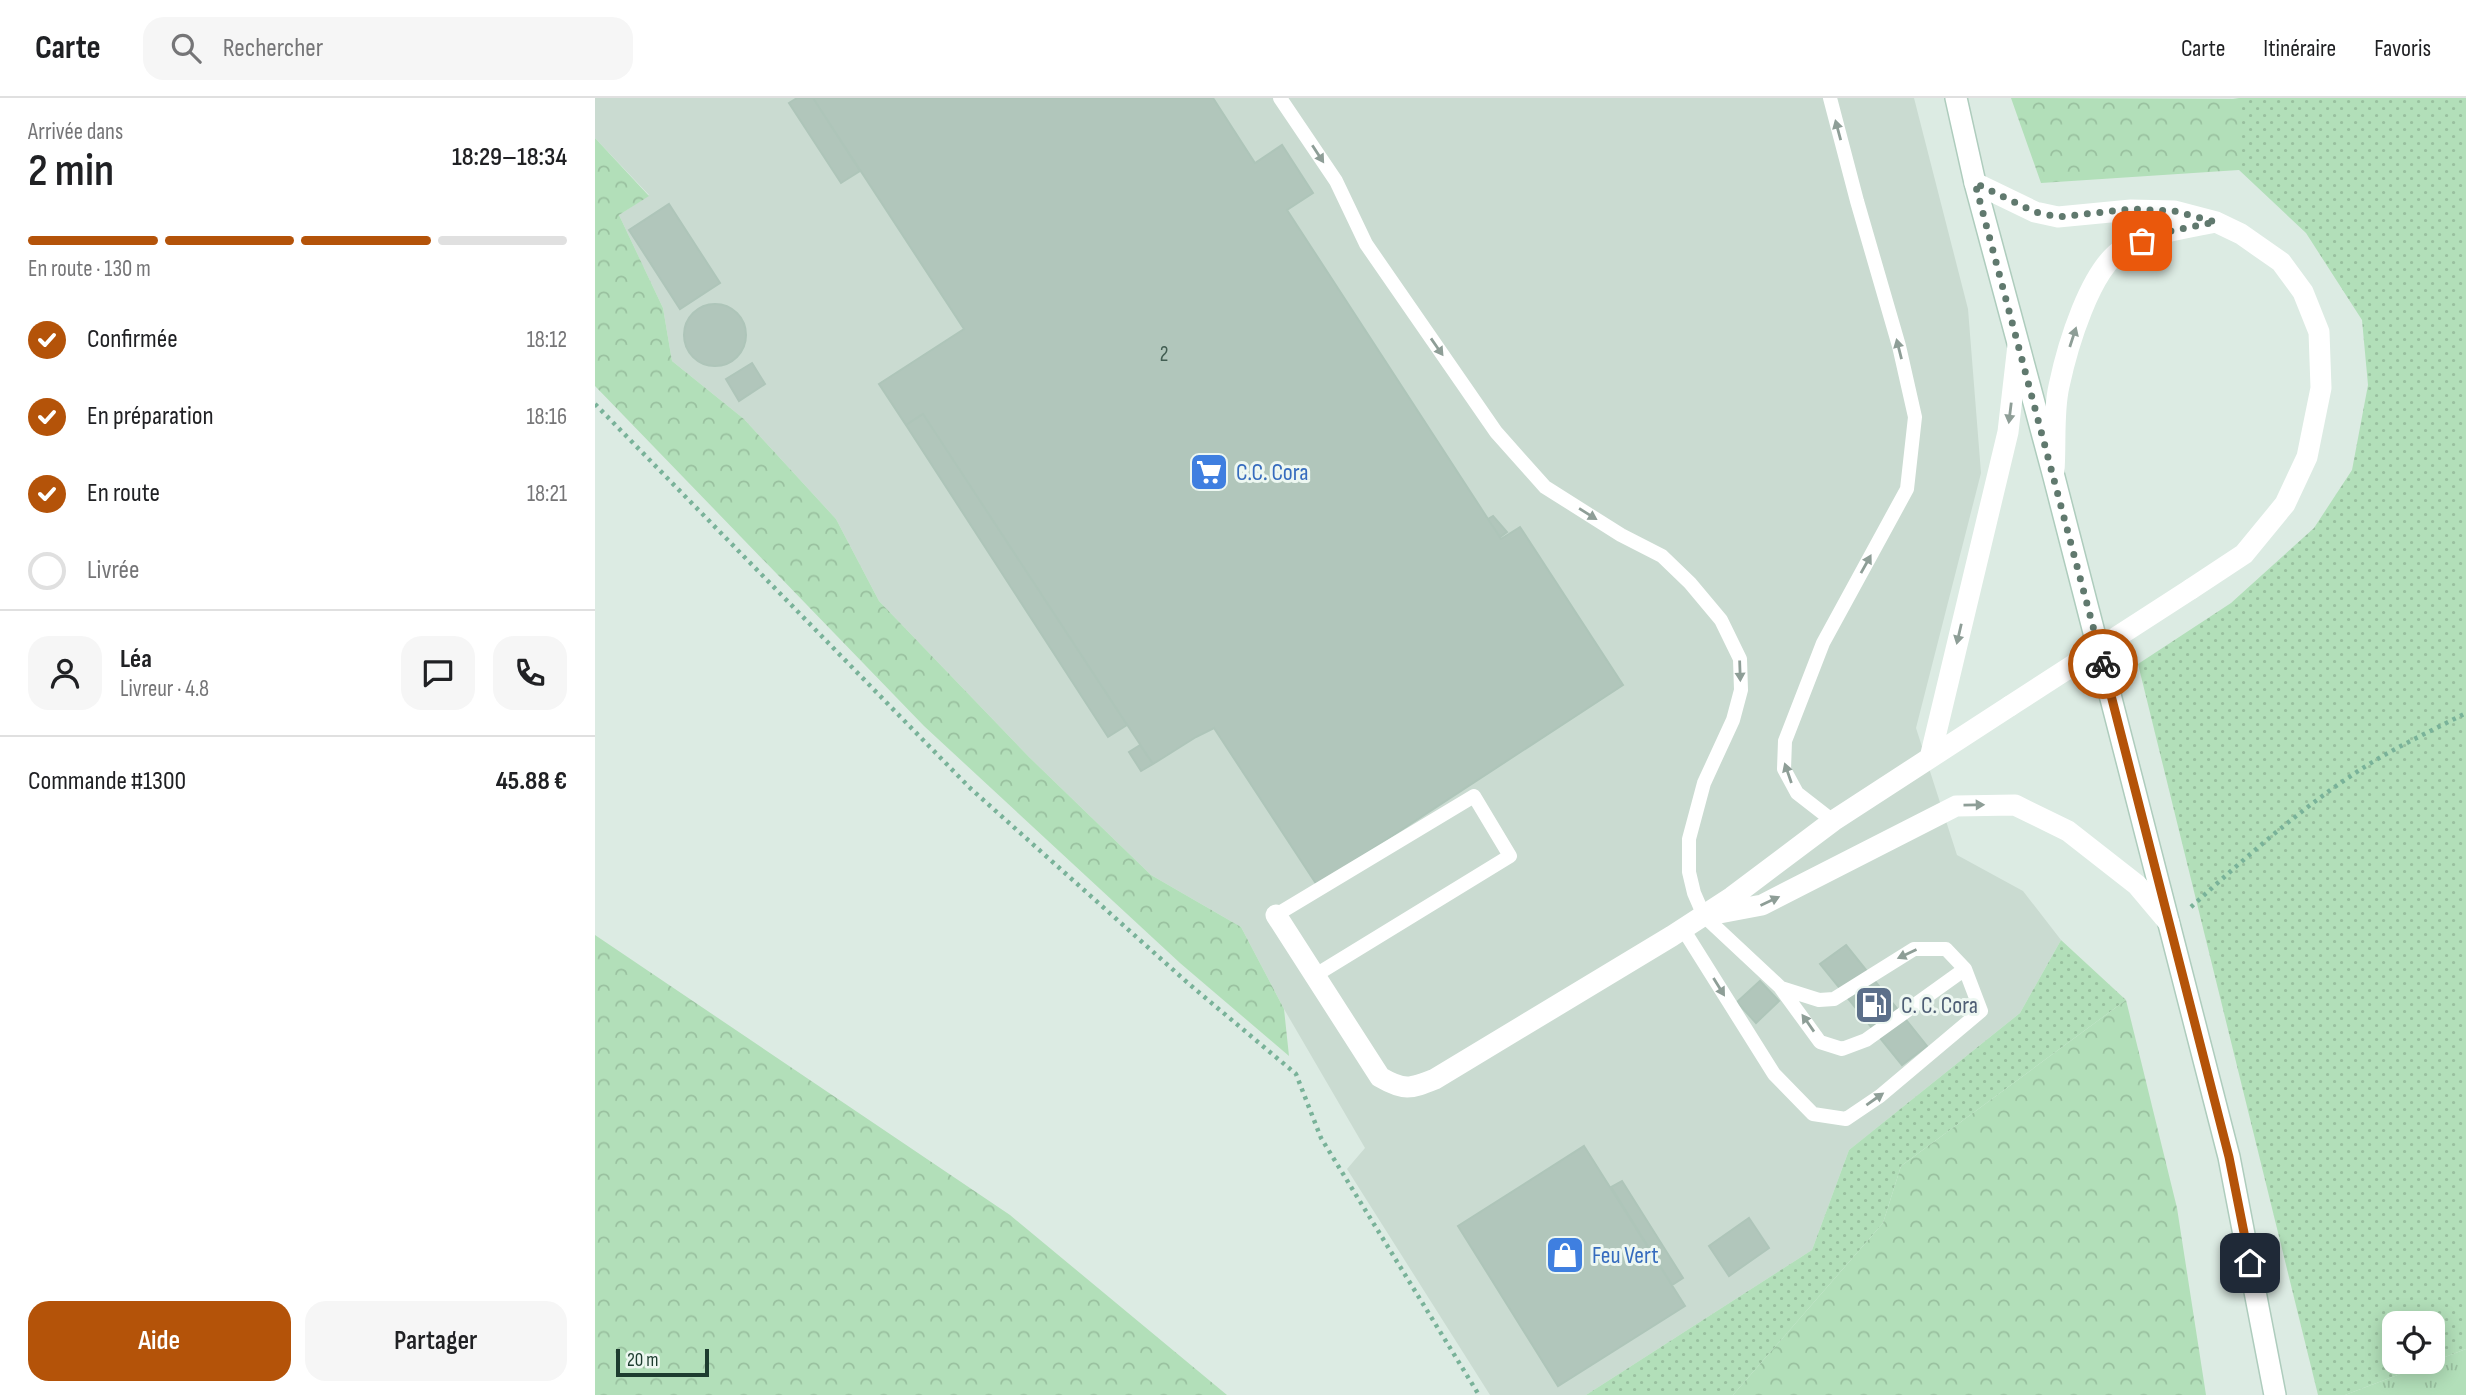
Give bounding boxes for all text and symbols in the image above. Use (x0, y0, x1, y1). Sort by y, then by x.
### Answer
search box (143, 17, 633, 80)
text: Carte (35, 28, 101, 68)
icon: search (167, 29, 205, 67)
text: Rechercher (223, 33, 323, 64)
text: Carte (2181, 34, 2225, 63)
text: Itinéraire (2263, 34, 2336, 63)
text: Favoris (2374, 34, 2431, 63)
text: Arrivée dans (28, 118, 123, 146)
one-way arrow (1832, 119, 1843, 141)
text: 18:29–18:34 (452, 142, 567, 173)
text: 2 min (28, 144, 114, 199)
one-way arrow (1312, 144, 1325, 164)
pin (2112, 211, 2172, 271)
icon: bag (2123, 222, 2161, 260)
text: En route · 130 m (28, 255, 151, 283)
icon: check (28, 321, 66, 359)
text: Confirmée (87, 324, 178, 355)
text: 18:12 (527, 326, 567, 354)
one-way arrow (2069, 326, 2079, 347)
one-way arrow (1430, 338, 1444, 356)
one-way arrow (1893, 338, 1904, 360)
house number: 2 (1160, 342, 1168, 367)
icon: check (28, 398, 66, 436)
text: En préparation (87, 401, 214, 432)
one-way arrow (2004, 402, 2015, 424)
text: 18:16 (526, 403, 567, 431)
supermarket icon: C.C. Cora (1188, 451, 1230, 493)
place label: C.C. Cora (1236, 458, 1309, 487)
icon: check (28, 475, 66, 513)
text: En route (87, 478, 160, 509)
text: 18:21 (527, 480, 567, 508)
one-way arrow (1578, 508, 1598, 521)
one-way arrow (1860, 554, 1872, 574)
text: Livrée (87, 555, 139, 586)
one-way arrow (1953, 623, 1964, 645)
courier (2068, 629, 2138, 699)
button: person (28, 636, 102, 710)
button: chat (401, 636, 475, 710)
button: phone (493, 636, 567, 710)
text: Léa (120, 644, 152, 675)
icon: bike (2084, 645, 2122, 683)
one-way arrow (1734, 660, 1746, 682)
text: Livreur · 4.8 (120, 675, 209, 703)
one-way arrow (1782, 762, 1793, 783)
text: Commande #1300 (28, 766, 186, 797)
text: 45.88 € (496, 766, 567, 797)
one-way arrow (1964, 800, 1986, 811)
one-way arrow (1760, 895, 1780, 907)
one-way arrow (1897, 948, 1917, 960)
one-way arrow (1712, 977, 1725, 997)
fuel station icon: C. C. Cora (1853, 984, 1895, 1026)
place label: C. C. Cora (1901, 991, 1978, 1020)
one-way arrow (1801, 1014, 1815, 1032)
one-way arrow (1866, 1092, 1884, 1106)
pin (2220, 1233, 2280, 1293)
shop icon: Feu Vert (1544, 1234, 1586, 1276)
place label: Feu Vert (1592, 1241, 1658, 1270)
icon: home (2231, 1244, 2269, 1282)
button: Aide (28, 1301, 291, 1381)
button: Partager (305, 1301, 567, 1381)
map controls (2382, 1311, 2445, 1374)
button: locate (2382, 1311, 2445, 1374)
scale bar (616, 1346, 709, 1378)
text: 20 m (627, 1349, 659, 1372)

